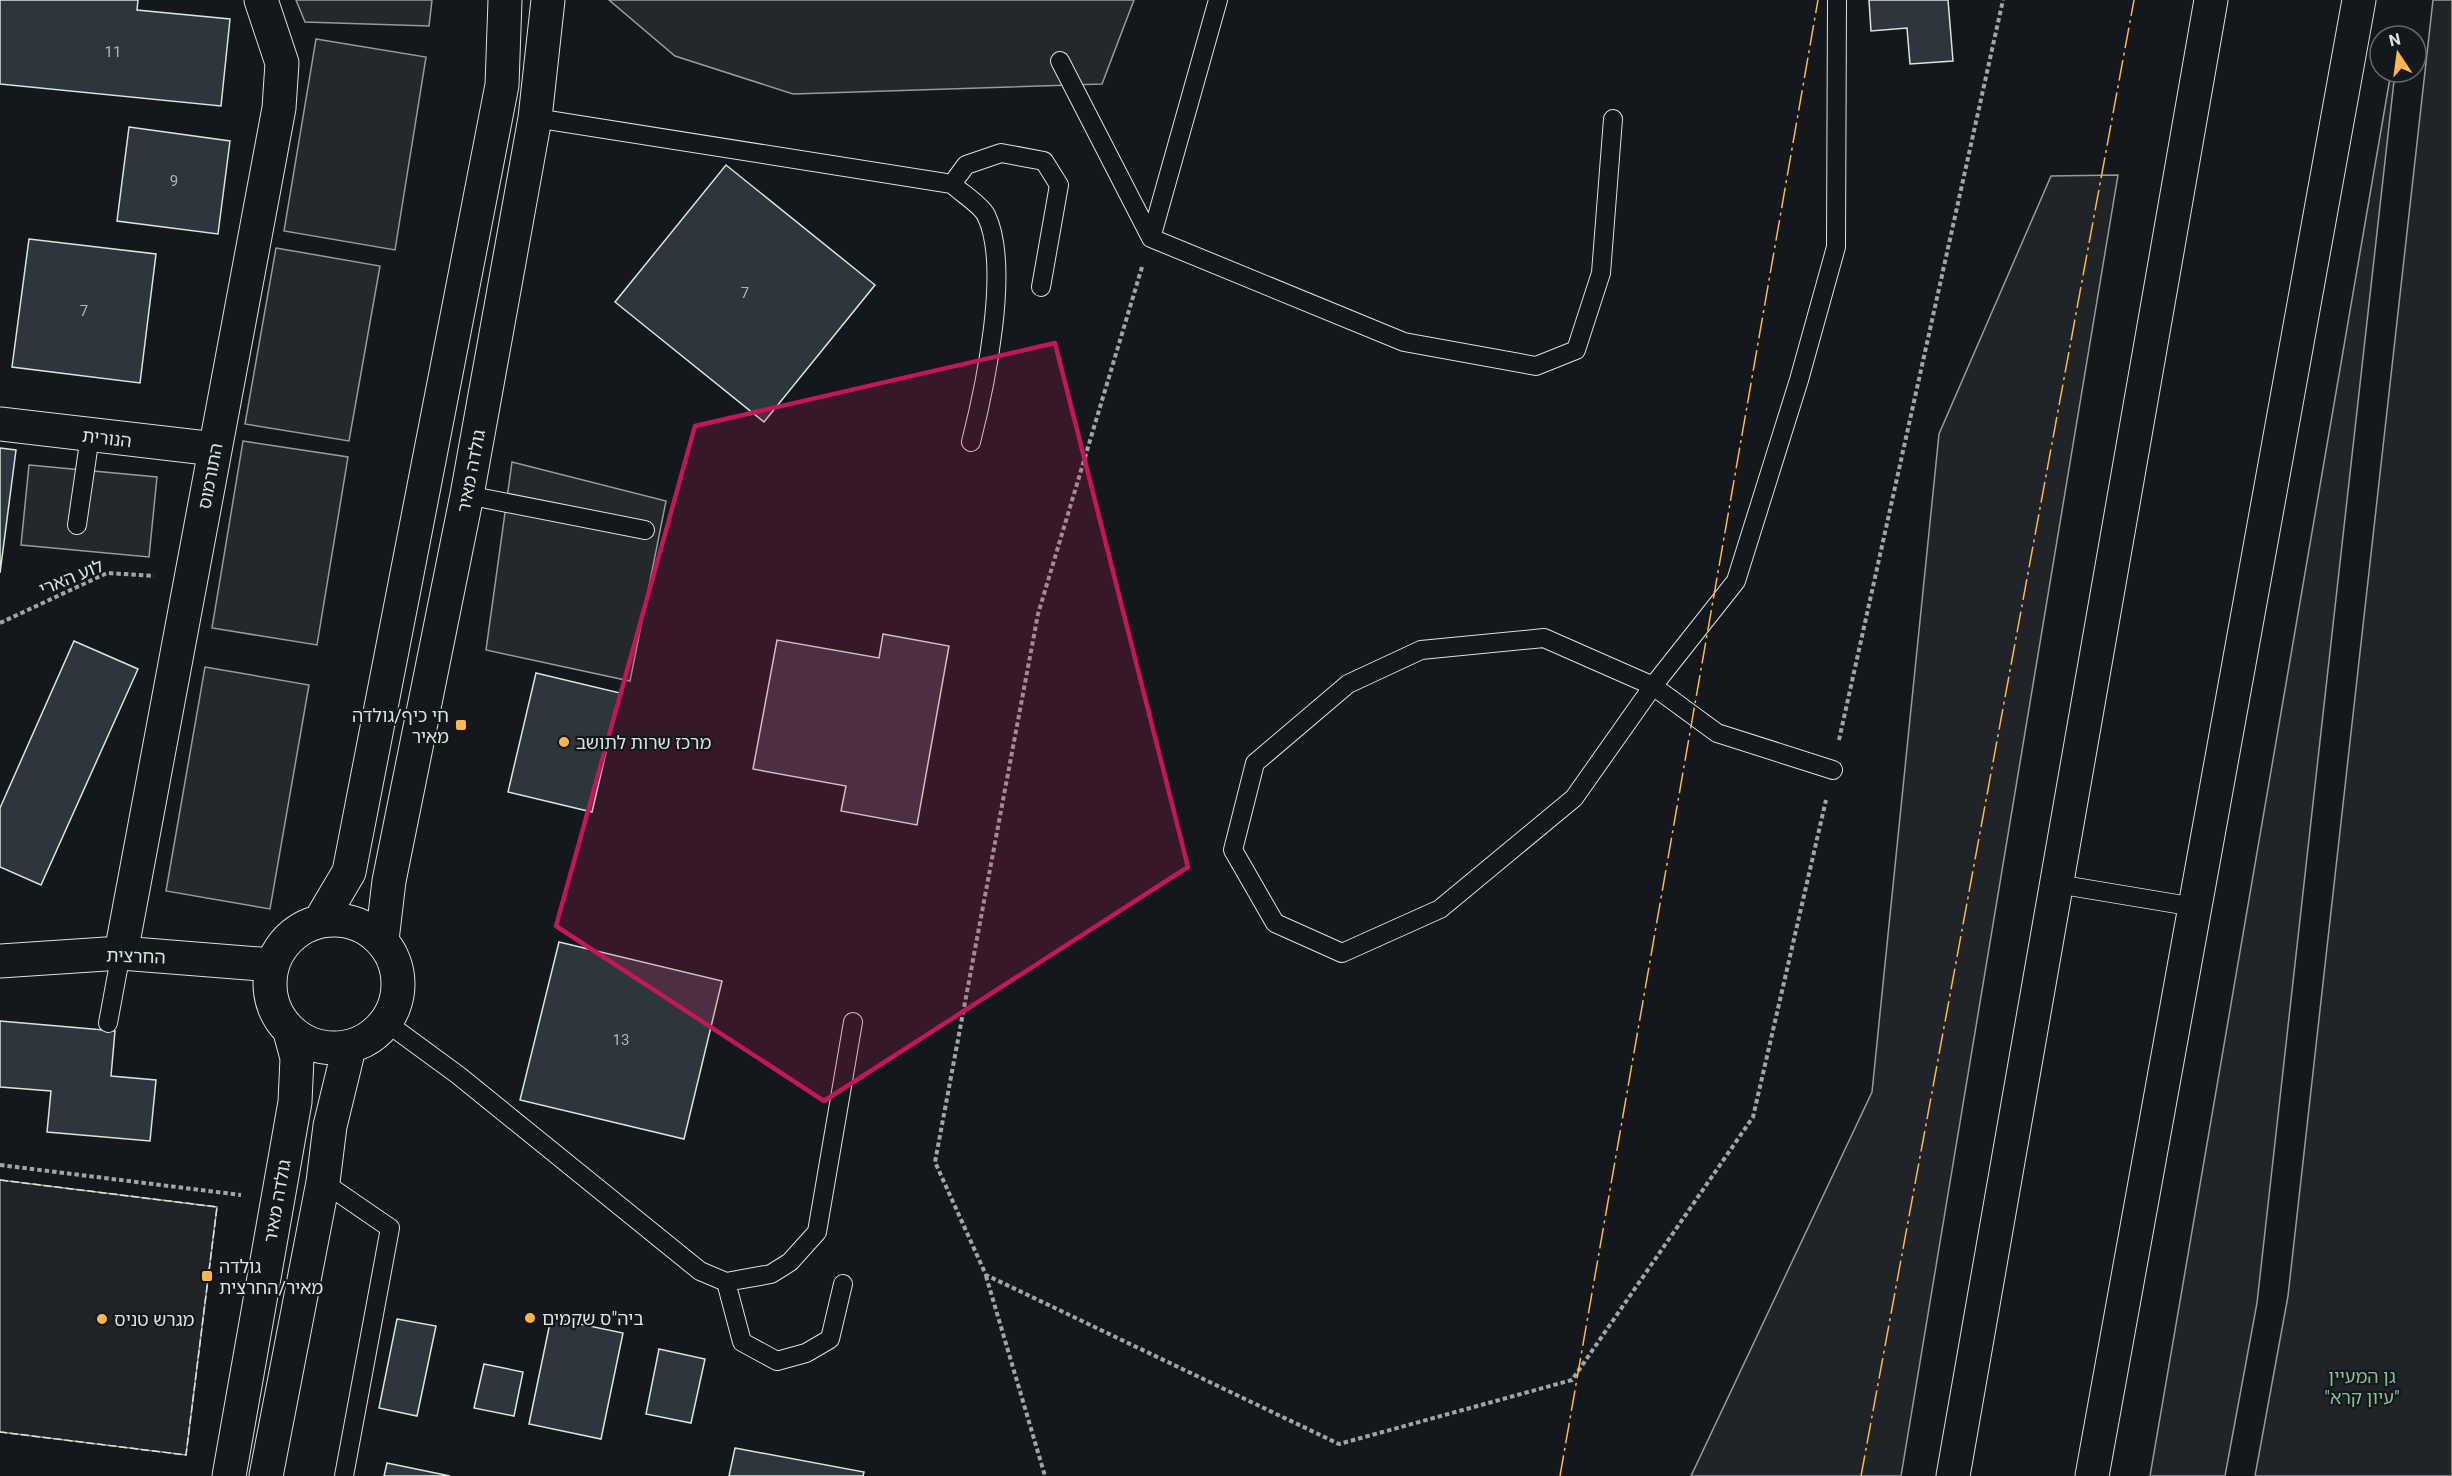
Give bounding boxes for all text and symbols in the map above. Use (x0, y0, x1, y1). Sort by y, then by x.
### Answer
north arrow (2368, 24, 2428, 84)
text: N (2387, 29, 2402, 50)
house number: 11 (105, 43, 121, 61)
house number: 9 (170, 172, 178, 190)
house number: 7 (741, 284, 749, 302)
house number: 7 (80, 302, 88, 320)
street label: הנורית (81, 425, 133, 451)
street label: גולדה מאיר (453, 428, 489, 514)
street label: התורמוס (193, 441, 227, 511)
street label: לוע הארי (36, 555, 106, 599)
place label: חי כיף/גולדה מאיר (352, 705, 449, 747)
marker: חי כיף/גולדה מאיר (454, 718, 468, 732)
place label: מרכז שרות לתושב (576, 732, 711, 753)
marker: מרכז שרות לתושב (557, 735, 571, 749)
street label: החרצית (106, 944, 166, 968)
house number: 13 (613, 1031, 629, 1049)
street label: גולדה מאיר (259, 1158, 295, 1244)
place label: גולדה מאיר/החרצית (219, 1256, 323, 1298)
marker: גולדה מאיר/החרצית (200, 1269, 214, 1283)
place label: ביה"ס שקמים (542, 1308, 644, 1329)
place label: מגרש טניס (114, 1309, 194, 1330)
marker: ביה"ס שקמים (523, 1311, 537, 1325)
marker: מגרש טניס (95, 1312, 109, 1326)
park label: גן המעיין "עיון קרא" (2324, 1366, 2400, 1408)

